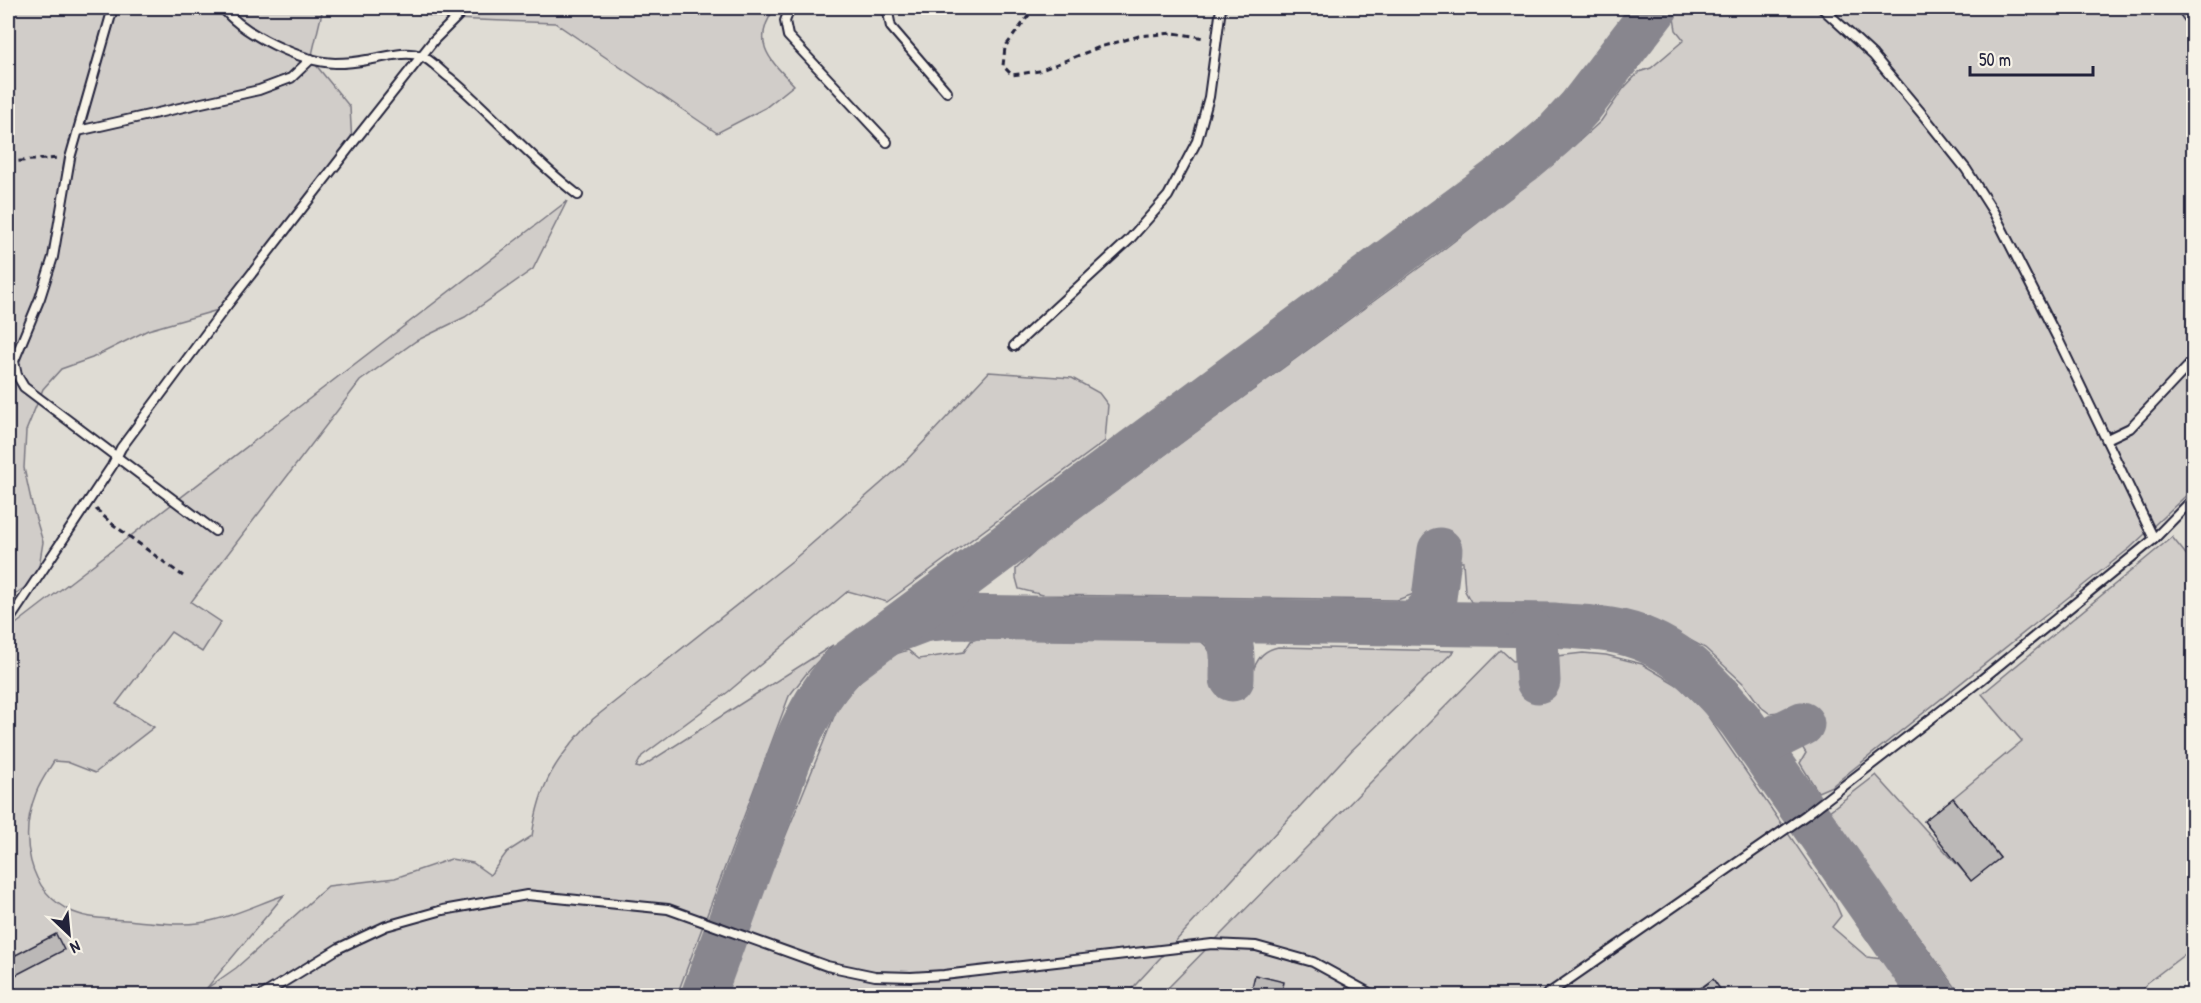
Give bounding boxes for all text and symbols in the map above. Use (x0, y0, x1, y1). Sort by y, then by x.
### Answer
scale bar (1970, 39, 2093, 77)
text: 50 m (1979, 47, 2011, 72)
north arrow (39, 904, 99, 964)
text: N (66, 936, 84, 959)

